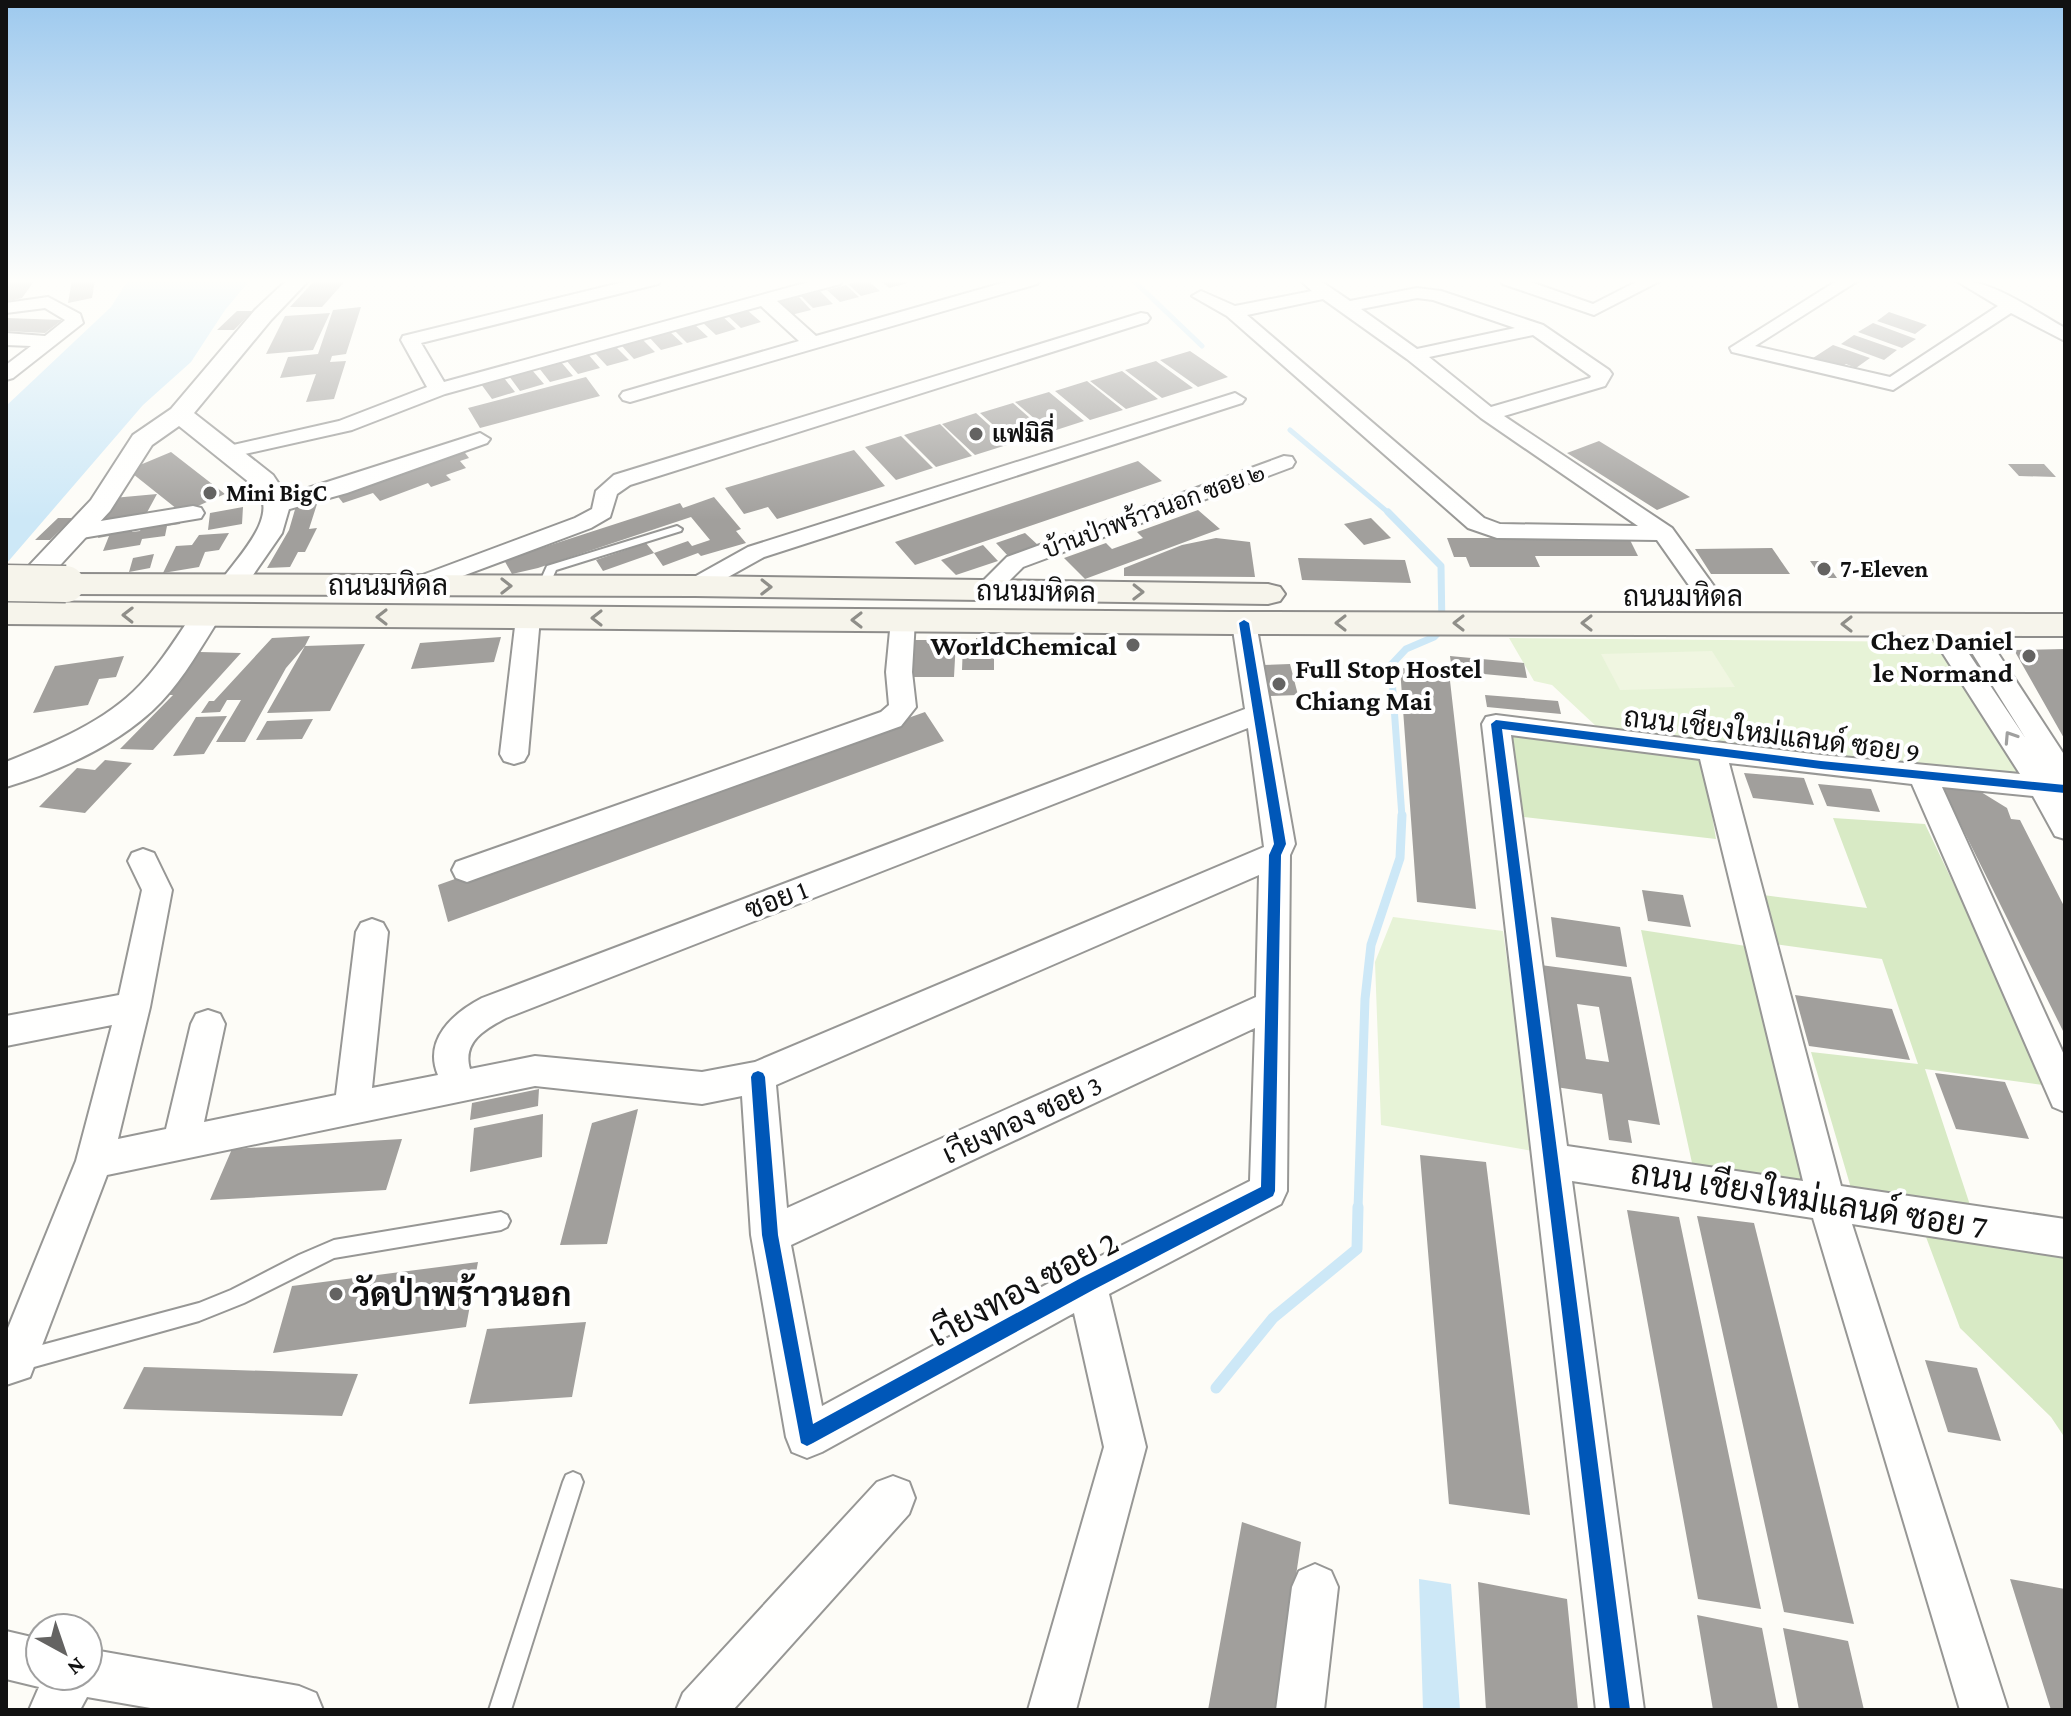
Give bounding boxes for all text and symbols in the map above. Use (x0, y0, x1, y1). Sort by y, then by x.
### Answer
place label: แฟมิลี่ (992, 413, 1054, 447)
marker: แฟมิลี่ (967, 425, 985, 443)
street label: บ้านป่าพร้าวนอก ซอย ๒ (1039, 457, 1268, 563)
place label: Mini BigC (226, 479, 327, 506)
marker: Mini BigC (201, 484, 219, 502)
place label: 7-Eleven (1840, 555, 1928, 582)
marker: 7-Eleven (1815, 560, 1833, 578)
street label: ถนนมหิดล (328, 569, 448, 601)
street label: ถนนมหิดล (976, 574, 1096, 608)
one-way arrow (500, 577, 513, 594)
one-way arrow (760, 578, 773, 595)
street label: ถนนมหิดล (1623, 580, 1743, 612)
one-way arrow (1132, 583, 1145, 601)
one-way arrow (121, 606, 134, 624)
one-way arrow (375, 608, 388, 626)
one-way arrow (590, 609, 603, 627)
one-way arrow (850, 611, 863, 629)
one-way arrow (1334, 614, 1347, 632)
one-way arrow (1452, 614, 1465, 632)
one-way arrow (1580, 614, 1593, 632)
one-way arrow (1840, 615, 1853, 633)
place label: Chez Daniel le Normand (1870, 625, 2014, 688)
place label: WorldChemical (930, 630, 1117, 661)
marker: WorldChemical (1124, 636, 1142, 654)
marker: Chez Daniel le Normand (2020, 647, 2038, 665)
place label: Full Stop Hostel Chiang Mai (1295, 653, 1482, 716)
marker: Full Stop Hostel Chiang Mai (1270, 675, 1288, 693)
street label: ถนน เชียงใหม่แลนด์ ซอย 9 (1622, 697, 1922, 768)
one-way arrow (2005, 732, 2020, 746)
street label: ซอย 1 (741, 873, 812, 925)
street label: เาียงทอง ซอย 3 (936, 1066, 1107, 1170)
street label: ถนน เชียงใหม่แลนด์ ซอย 7 (1628, 1149, 1991, 1246)
street label: เาียงทอง ซอย 2 (921, 1220, 1124, 1354)
place label: วัดป่าพร้าวนอก (352, 1273, 572, 1313)
marker: วัดป่าพร้าวนอก (327, 1285, 345, 1303)
north arrow (24, 1612, 104, 1692)
text: N (63, 1653, 90, 1681)

